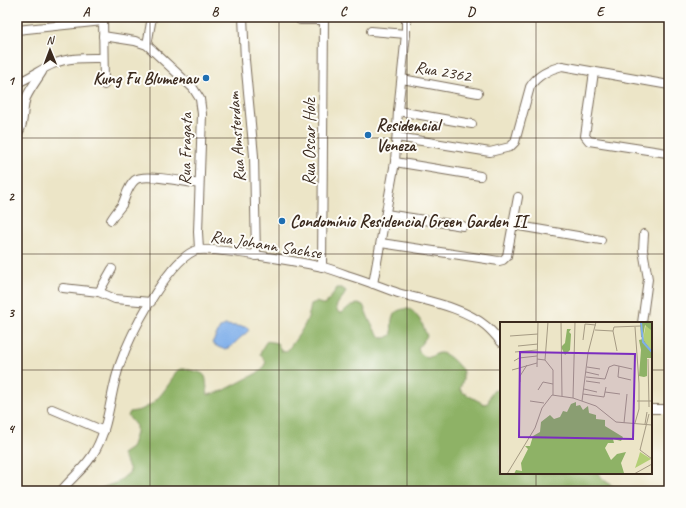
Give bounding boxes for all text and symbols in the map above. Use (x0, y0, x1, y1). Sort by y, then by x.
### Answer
text: A (83, 4, 91, 20)
text: B (212, 4, 220, 20)
text: C (340, 4, 348, 20)
text: D (467, 4, 476, 20)
text: E (597, 4, 606, 20)
north arrow (30, 30, 70, 70)
text: N (46, 33, 56, 47)
street label: Rua 2362 (413, 56, 474, 87)
place label: Kung Fu Blumenau (93, 68, 200, 89)
text: 1 (8, 73, 16, 89)
marker: Kung Fu Blumenau (201, 73, 211, 83)
street label: Rua Amsterdam (223, 91, 250, 183)
street label: Rua Oscar Holz (299, 97, 320, 186)
street label: Rua Fragata (174, 111, 197, 185)
place label: Residencial Veneza (376, 115, 443, 156)
marker: Residencial Veneza (363, 130, 373, 140)
text: 2 (8, 189, 15, 205)
place label: Condomínio Residencial Green Garden II (290, 211, 531, 232)
marker: Condomínio Residencial Green Garden II (277, 216, 287, 226)
street label: Rua Johann Sachse (209, 225, 324, 264)
text: 3 (8, 305, 15, 321)
inset map (500, 322, 652, 474)
text: 4 (8, 421, 16, 437)

